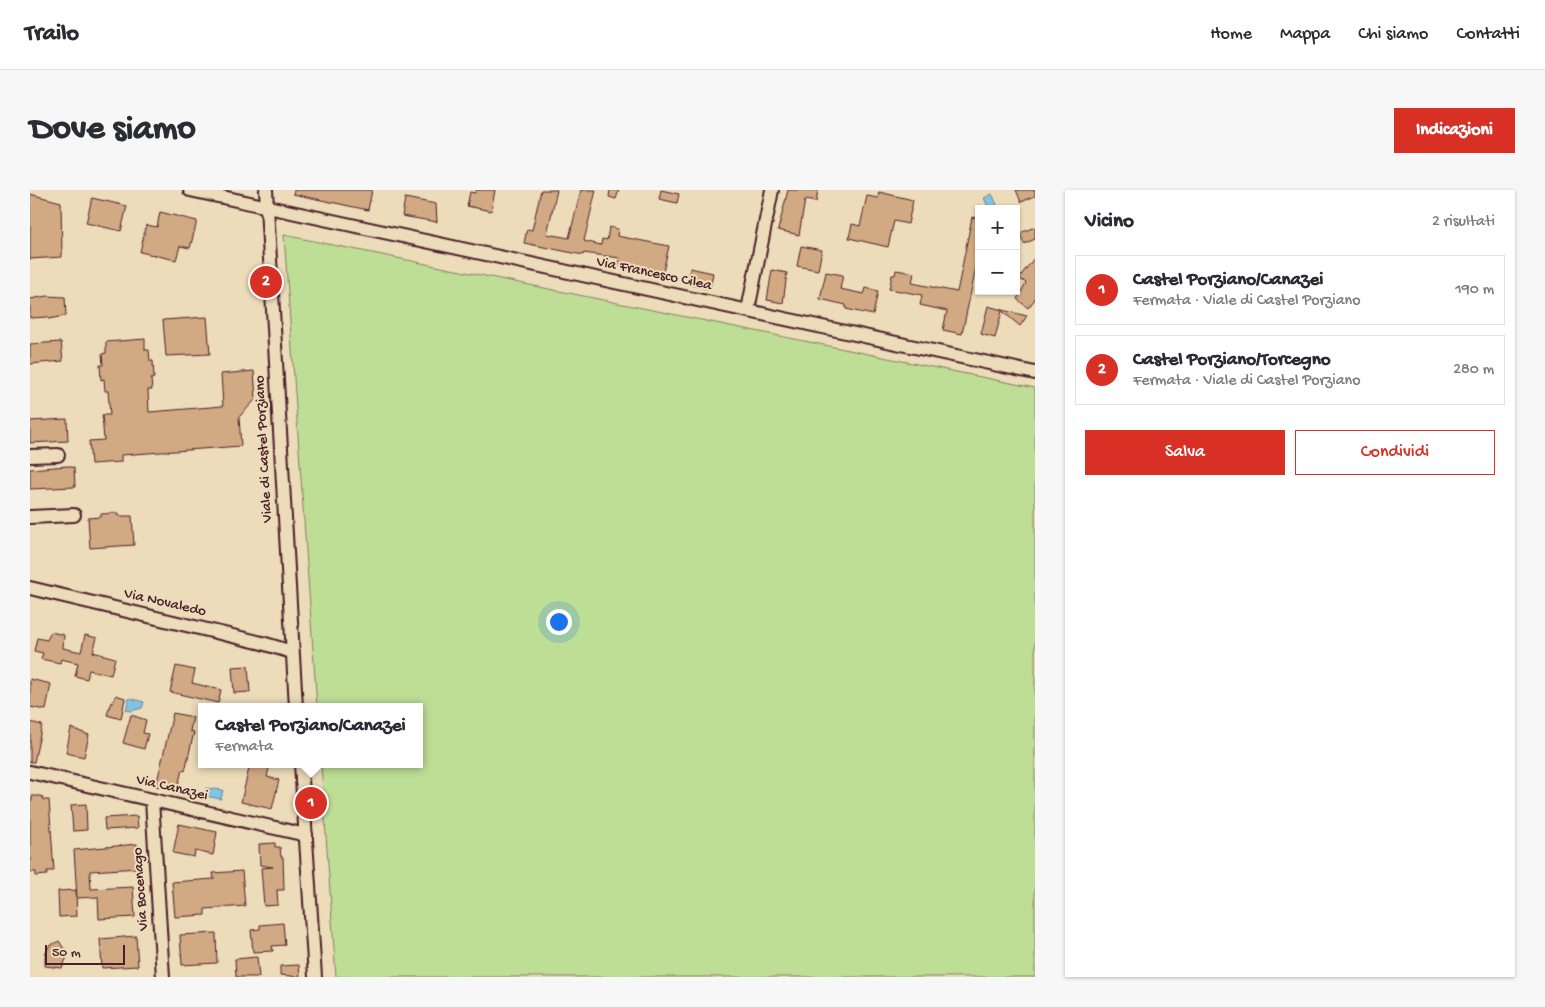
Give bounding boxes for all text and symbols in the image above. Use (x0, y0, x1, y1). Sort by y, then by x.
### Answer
text: Trailo (25, 20, 79, 49)
text: Home (1210, 24, 1252, 45)
text: Mappa (1280, 24, 1330, 45)
text: Chi siamo (1358, 24, 1428, 45)
text: Contatti (1456, 24, 1520, 45)
button: Indicazioni (1394, 108, 1515, 153)
text: Dove siamo (30, 110, 196, 151)
map controls (975, 205, 1020, 295)
button: + (975, 205, 1020, 250)
text: Vicino (1085, 210, 1134, 235)
text: 2 risultati (1432, 213, 1495, 232)
button: − (975, 250, 1020, 295)
street label: Via Francesco Cilea (594, 253, 714, 295)
pin: 2 (250, 263, 282, 301)
text: Castel Porziano/Canazei (1133, 269, 1323, 292)
text: 1 (1099, 281, 1105, 300)
text: 190 m (1455, 281, 1494, 300)
text: Fermata · Viale di Castel Porziano (1133, 292, 1360, 311)
text: Castel Porziano/Torcegno (1133, 349, 1331, 372)
text: 2 (1098, 361, 1106, 380)
text: 280 m (1453, 361, 1494, 380)
text: Fermata · Viale di Castel Porziano (1133, 372, 1360, 391)
street label: Viale di Castel Porziano (251, 375, 277, 524)
button: Salva (1085, 430, 1285, 475)
button: Condividi (1295, 430, 1495, 475)
street label: Via Novaledo (121, 585, 208, 621)
your location (546, 609, 572, 635)
popup (198, 703, 423, 768)
text: Castel Porziano/Canazei (215, 715, 406, 738)
text: Fermata (215, 738, 273, 757)
street label: Via Canazei (133, 771, 210, 805)
pin: 1 (295, 784, 327, 822)
street label: Via Bocenago (129, 846, 153, 932)
scale bar (45, 942, 125, 965)
text: 50 m (52, 945, 81, 962)

